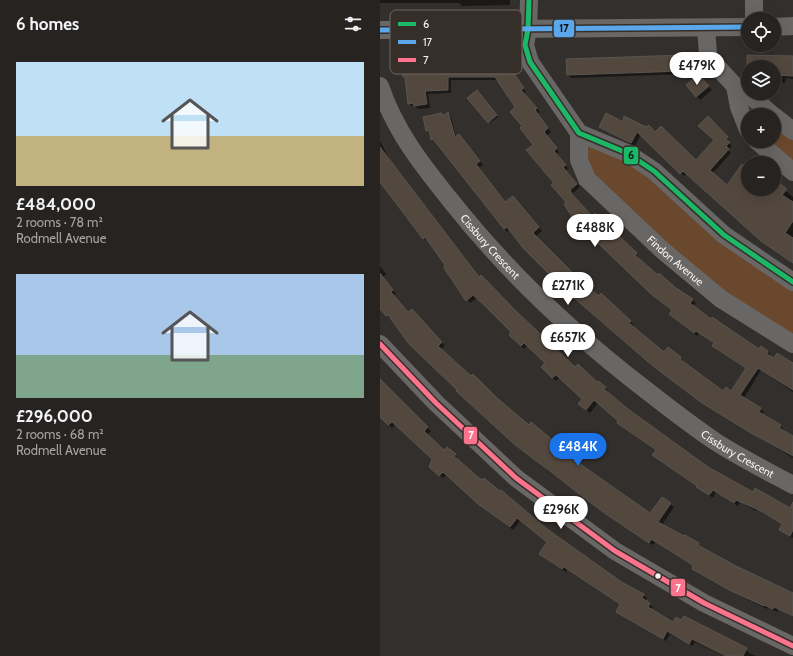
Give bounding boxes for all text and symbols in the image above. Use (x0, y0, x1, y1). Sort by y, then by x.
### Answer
legend (390, 10, 522, 74)
map controls (741, 12, 781, 196)
button: locate (741, 12, 781, 52)
icon: filters (342, 13, 364, 35)
text: 6 homes (16, 14, 79, 34)
text: 6 (423, 17, 429, 31)
line badge: 17 (553, 19, 575, 38)
text: 17 (559, 21, 569, 35)
text: 17 (423, 35, 433, 49)
pin: £479K (669, 52, 725, 86)
text: 7 (423, 53, 429, 67)
text: £479K (679, 57, 715, 73)
button: layers (741, 60, 781, 100)
icon: home (154, 88, 226, 160)
button: + (741, 108, 781, 148)
line badge: 6 (623, 146, 639, 165)
text: 6 (628, 148, 634, 162)
button: − (741, 156, 781, 196)
text: £484,000 (16, 194, 96, 214)
street label: Cissbury Crescent (457, 211, 523, 282)
text: 2 rooms · 78 m² (16, 214, 103, 230)
pin: £488K (567, 214, 623, 248)
text: £488K (576, 219, 614, 235)
text: Rodmell Avenue (16, 230, 106, 246)
street label: Findon Avenue (644, 233, 707, 289)
pin: £271K (540, 272, 596, 306)
text: £271K (551, 277, 585, 293)
icon: home (154, 300, 226, 372)
pin: £657K (540, 324, 596, 358)
text: £657K (550, 329, 586, 345)
text: £296,000 (16, 406, 93, 426)
text: 2 rooms · 68 m² (16, 426, 104, 442)
line badge: 7 (463, 426, 478, 445)
street label: Cissbury Crescent (698, 427, 777, 481)
text: 7 (468, 428, 474, 442)
pin: £484K (550, 433, 606, 467)
text: £484K (559, 438, 597, 454)
text: Rodmell Avenue (16, 442, 106, 458)
pin: £296K (533, 496, 589, 530)
text: £296K (543, 501, 579, 517)
unlabelled marker (653, 571, 663, 581)
line badge: 7 (670, 578, 686, 597)
text: 7 (675, 581, 681, 595)

